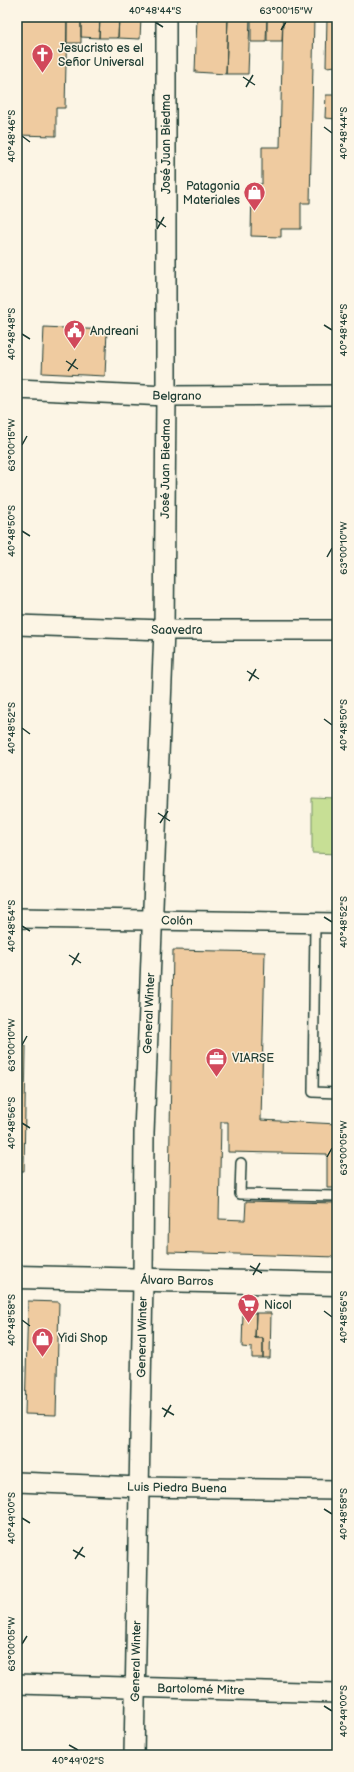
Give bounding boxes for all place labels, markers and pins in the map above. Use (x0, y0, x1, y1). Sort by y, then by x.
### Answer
place label: Jesucristo es el Señor Universal (58, 41, 144, 70)
church icon: Jesucristo es el Señor Universal (29, 42, 55, 75)
place label: Patagonia Materiales (183, 179, 240, 208)
shop icon: Patagonia Materiales (242, 180, 268, 213)
public building icon: Andreani (62, 318, 88, 351)
place label: Andreani (90, 324, 139, 339)
office icon: VIARSE (203, 1045, 229, 1078)
place label: VIARSE (232, 1051, 274, 1066)
supermarket icon: Nicol (236, 1292, 262, 1325)
place label: Nicol (264, 1298, 292, 1313)
shop icon: Yidi Shop (29, 1325, 55, 1358)
place label: Yidi Shop (57, 1331, 108, 1346)

